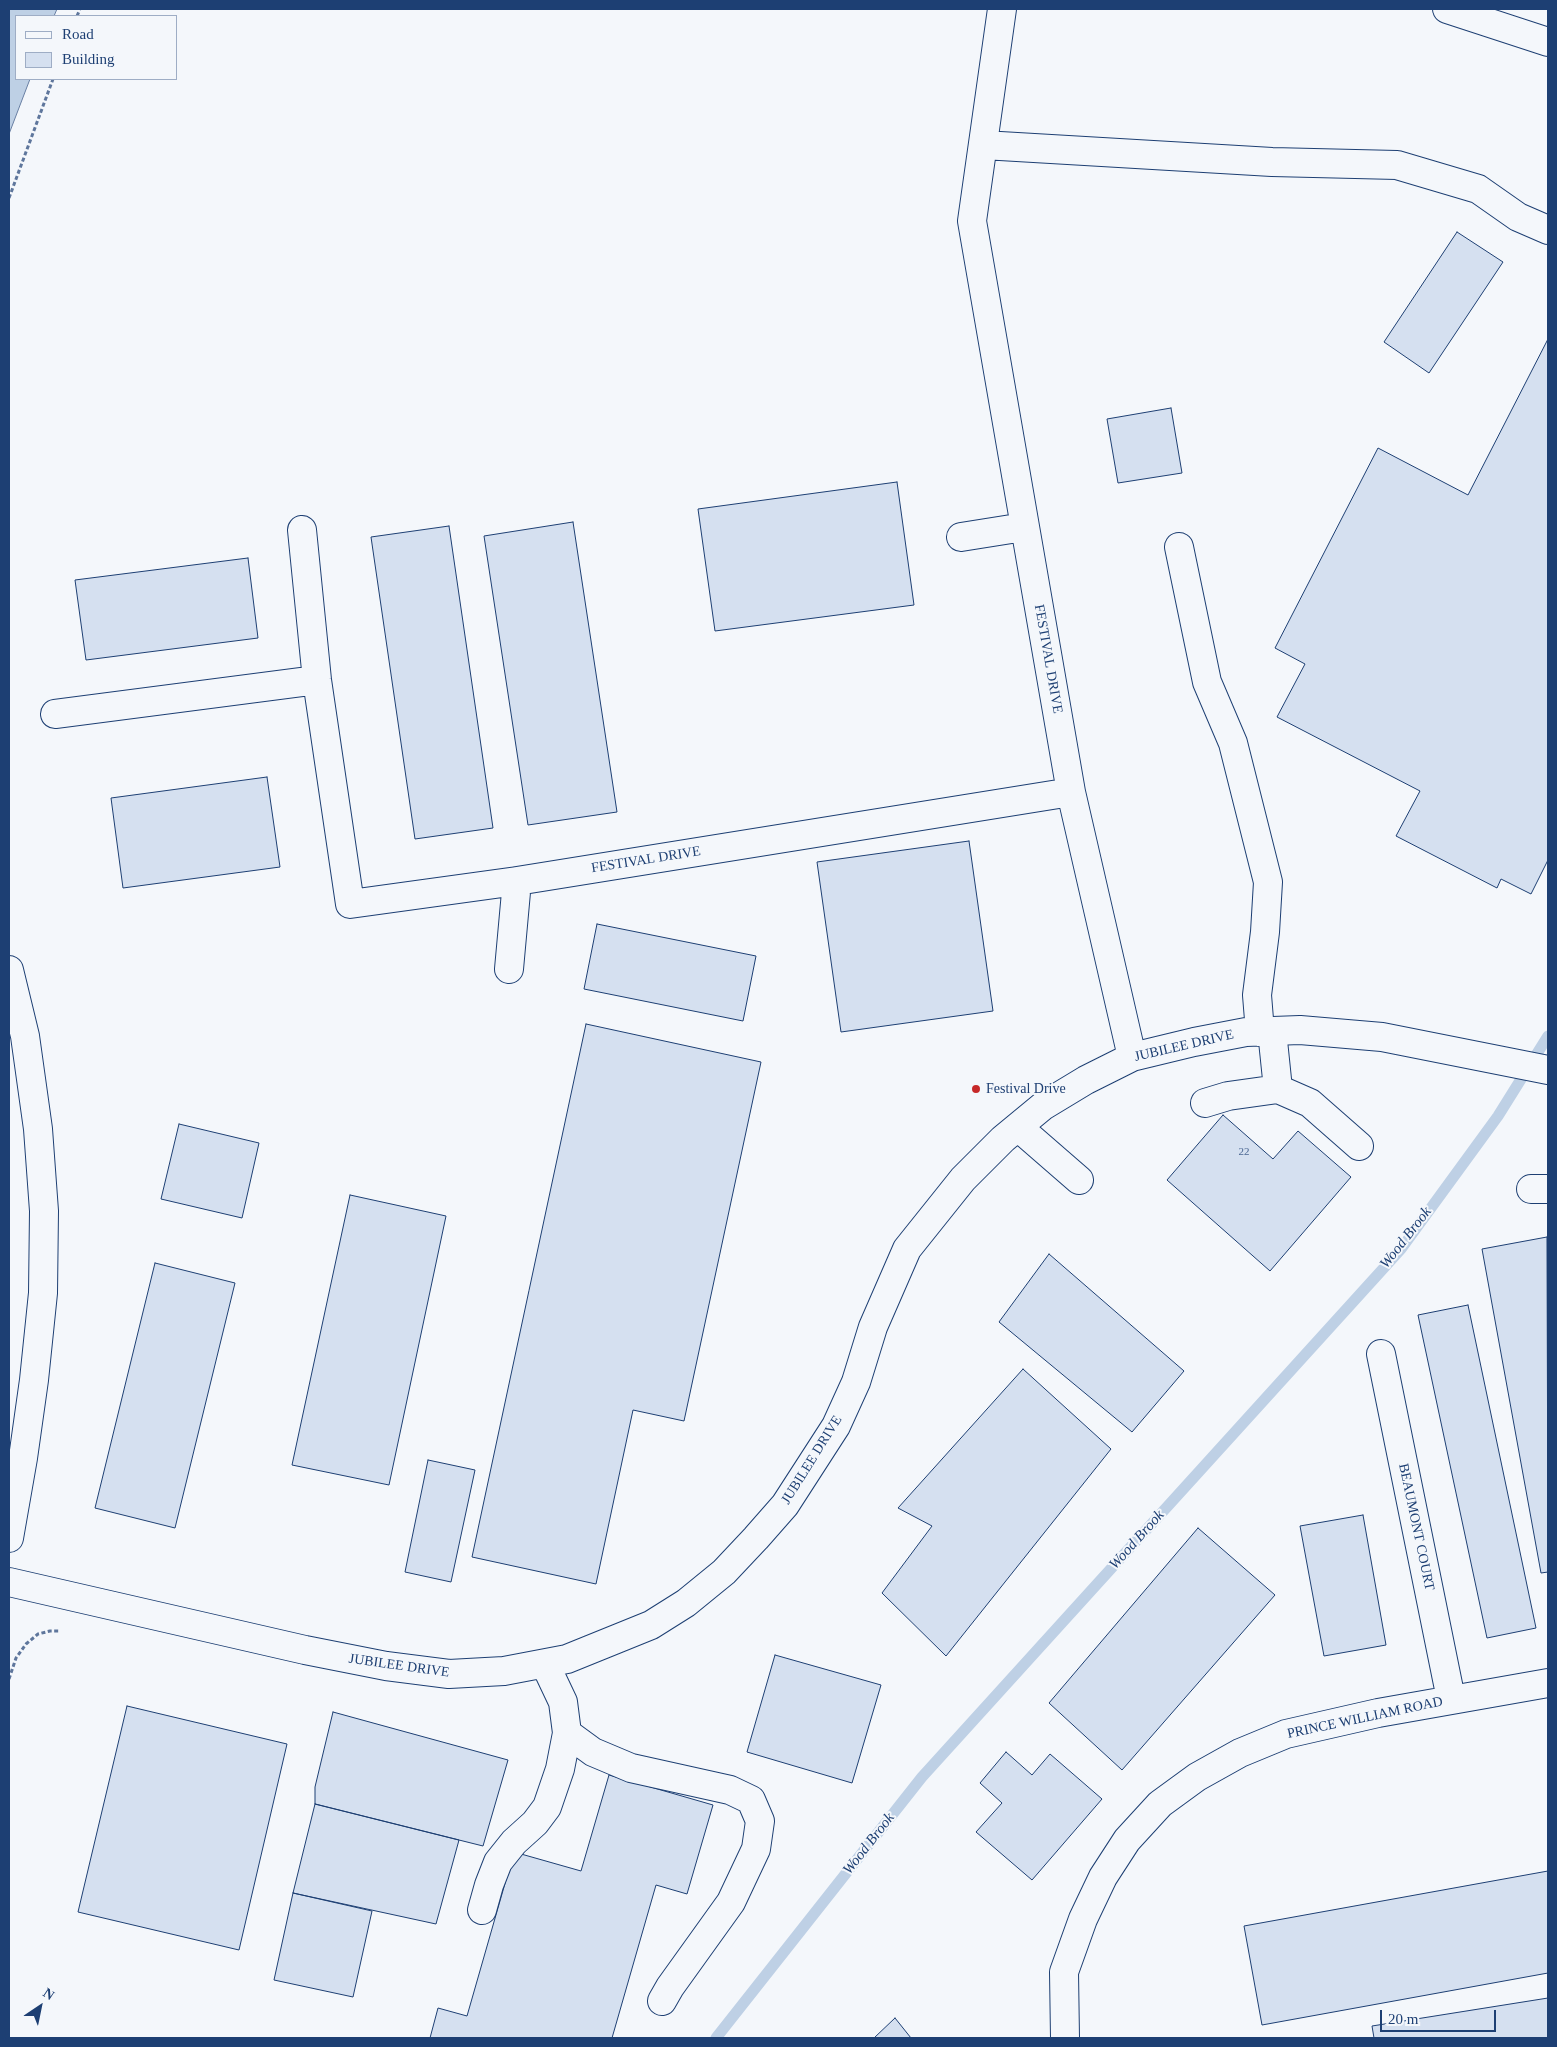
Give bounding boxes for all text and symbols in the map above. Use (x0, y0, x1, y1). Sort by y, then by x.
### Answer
legend (15, 15, 178, 80)
text: Road (62, 26, 94, 42)
text: Building (62, 51, 115, 67)
street label: FESTIVAL DRIVE (1030, 603, 1066, 715)
street label: FESTIVAL DRIVE (590, 843, 702, 877)
street label: JUBILEE DRIVE (1133, 1026, 1235, 1066)
place label: Festival Drive (986, 1081, 1066, 1097)
marker: Festival Drive (970, 1083, 982, 1095)
house number: 22 (1238, 1145, 1250, 1159)
water label: Wood Brook (1376, 1204, 1436, 1272)
street label: JUBILEE DRIVE (778, 1413, 846, 1507)
street label: BEAUMONT COURT (1394, 1462, 1438, 1592)
water label: Wood Brook (1106, 1507, 1168, 1573)
street label: JUBILEE DRIVE (348, 1651, 450, 1681)
street label: PRINCE WILLIAM ROAD (1286, 1693, 1444, 1743)
water label: Wood Brook (839, 1810, 899, 1878)
north arrow (15, 1982, 65, 2032)
text: N (40, 1985, 57, 2003)
scale bar (1382, 2000, 1498, 2032)
text: 20 m (1388, 2011, 1418, 2027)

